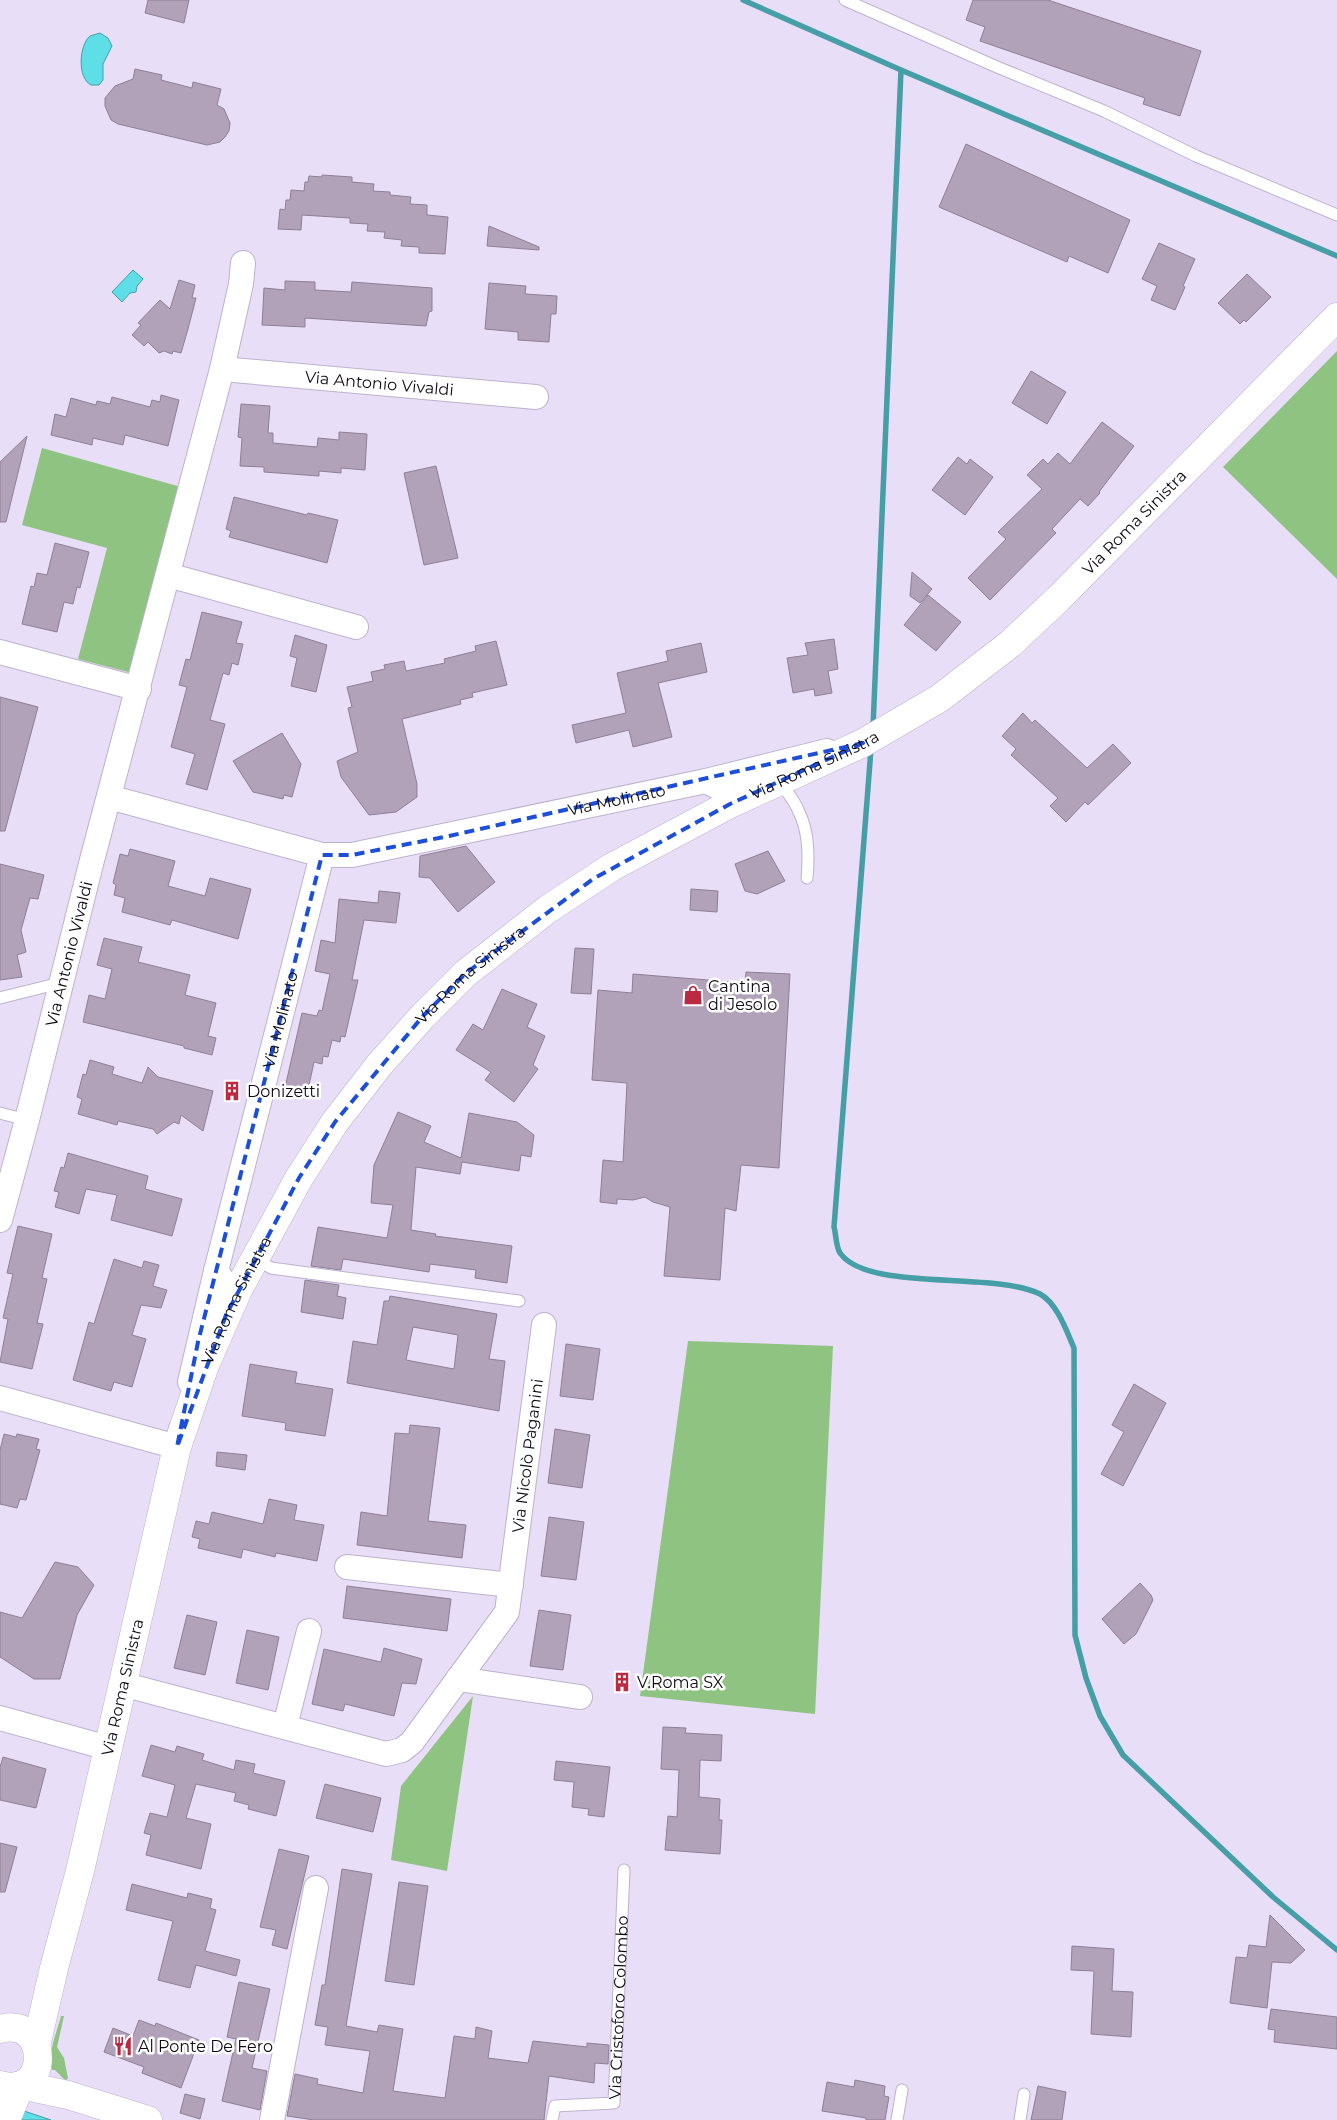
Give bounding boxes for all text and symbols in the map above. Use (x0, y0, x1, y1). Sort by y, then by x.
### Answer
street label: Via Antonio Vivaldi (304, 367, 455, 400)
street label: Via Roma Sinistra (1078, 466, 1190, 579)
street label: Via Roma Sinistra (747, 727, 882, 804)
street label: Via Molinato (566, 781, 667, 820)
street label: Via Antonio Vivaldi (42, 879, 96, 1029)
street label: Via Roma Sinistra (412, 921, 529, 1028)
street label: Via Molinato (259, 969, 302, 1070)
place label: Cantina di Jesolo (708, 977, 777, 1014)
shop icon: Cantina di Jesolo (682, 984, 704, 1006)
building icon: Donizetti (221, 1080, 243, 1102)
place label: Donizetti (247, 1082, 320, 1101)
street label: Via Roma Sinistra (198, 1233, 275, 1367)
street label: Via Nicolò Paganini (508, 1378, 547, 1534)
street label: Via Roma Sinistra (98, 1617, 147, 1758)
building icon: V.Roma SX (611, 1671, 633, 1693)
place label: V.Roma SX (637, 1673, 724, 1692)
street label: Via Cristoforo Colombo (605, 1915, 632, 2100)
restaurant icon: Al Ponte De Fero (112, 2035, 134, 2057)
place label: Al Ponte De Fero (138, 2037, 273, 2056)

